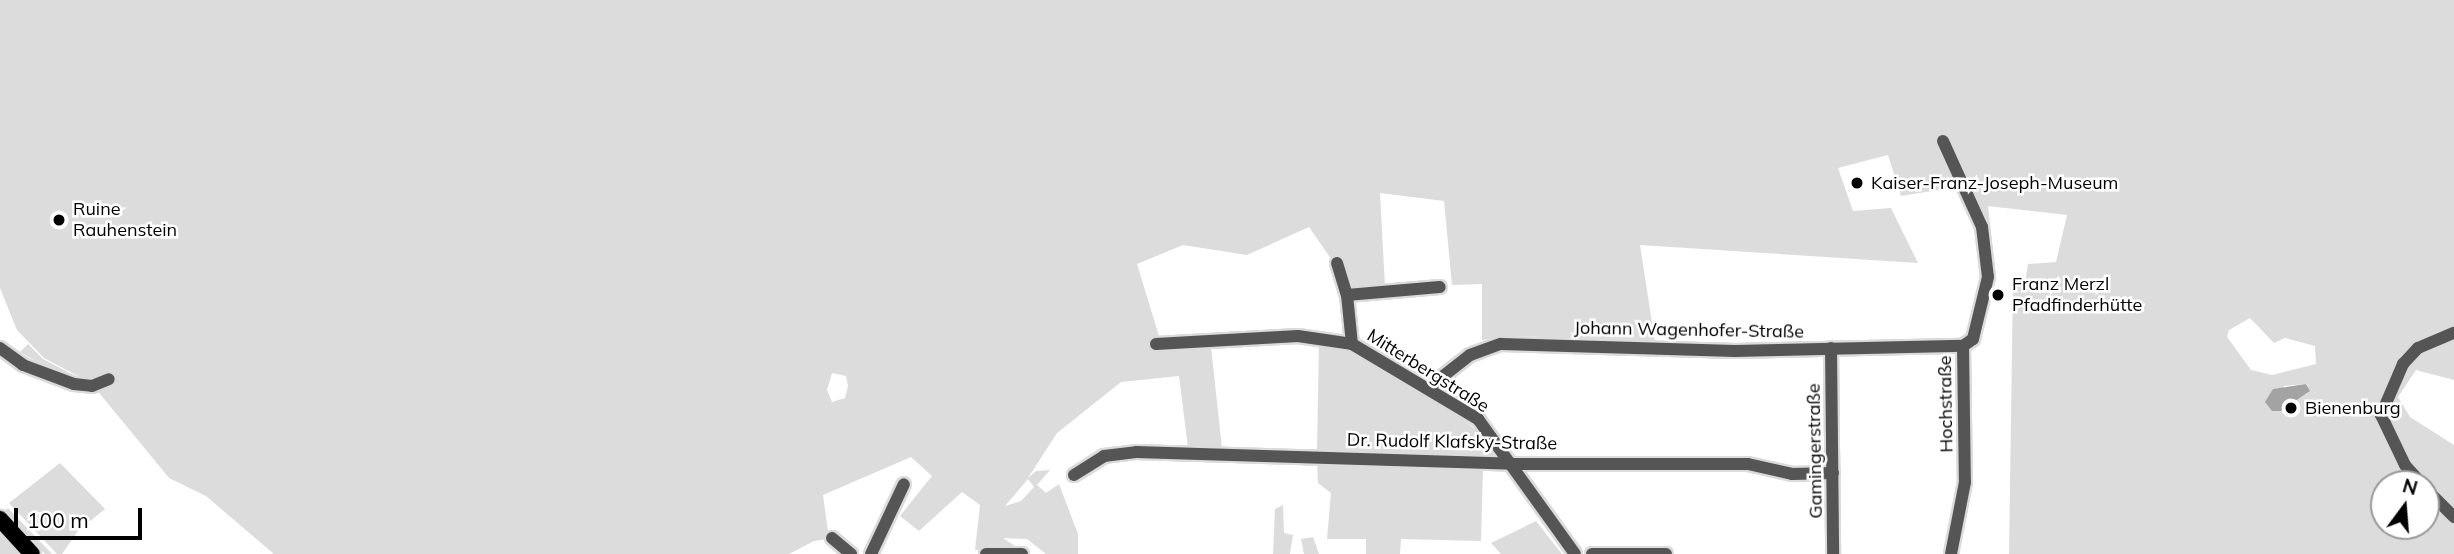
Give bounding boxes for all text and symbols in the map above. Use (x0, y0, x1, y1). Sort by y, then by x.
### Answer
place label: Kaiser-Franz-Joseph-Museum (1871, 172, 2118, 194)
marker: Kaiser-Franz-Joseph-Museum (1849, 175, 1865, 191)
place label: Ruine Rauhenstein (73, 199, 177, 242)
marker: Ruine Rauhenstein (51, 212, 67, 228)
place label: Franz Merzl Pfadfinderhütte (2012, 274, 2142, 316)
marker: Franz Merzl Pfadfinderhütte (1990, 287, 2006, 303)
street label: Johann Wagenhofer-Straße (1574, 317, 1804, 343)
street label: Mitterbergstraße (1363, 325, 1493, 417)
street label: Hochstraße (1934, 355, 1958, 453)
street label: Gamingerstraße (1803, 383, 1827, 519)
place label: Bienenburg (2305, 397, 2401, 419)
marker: Bienenburg (2283, 400, 2299, 416)
street label: Dr. Rudolf Klafsky-Straße (1347, 429, 1557, 455)
north arrow (2370, 470, 2440, 540)
text: N (2400, 473, 2420, 500)
scale bar (18, 494, 145, 538)
text: 100 m (27, 507, 89, 533)

